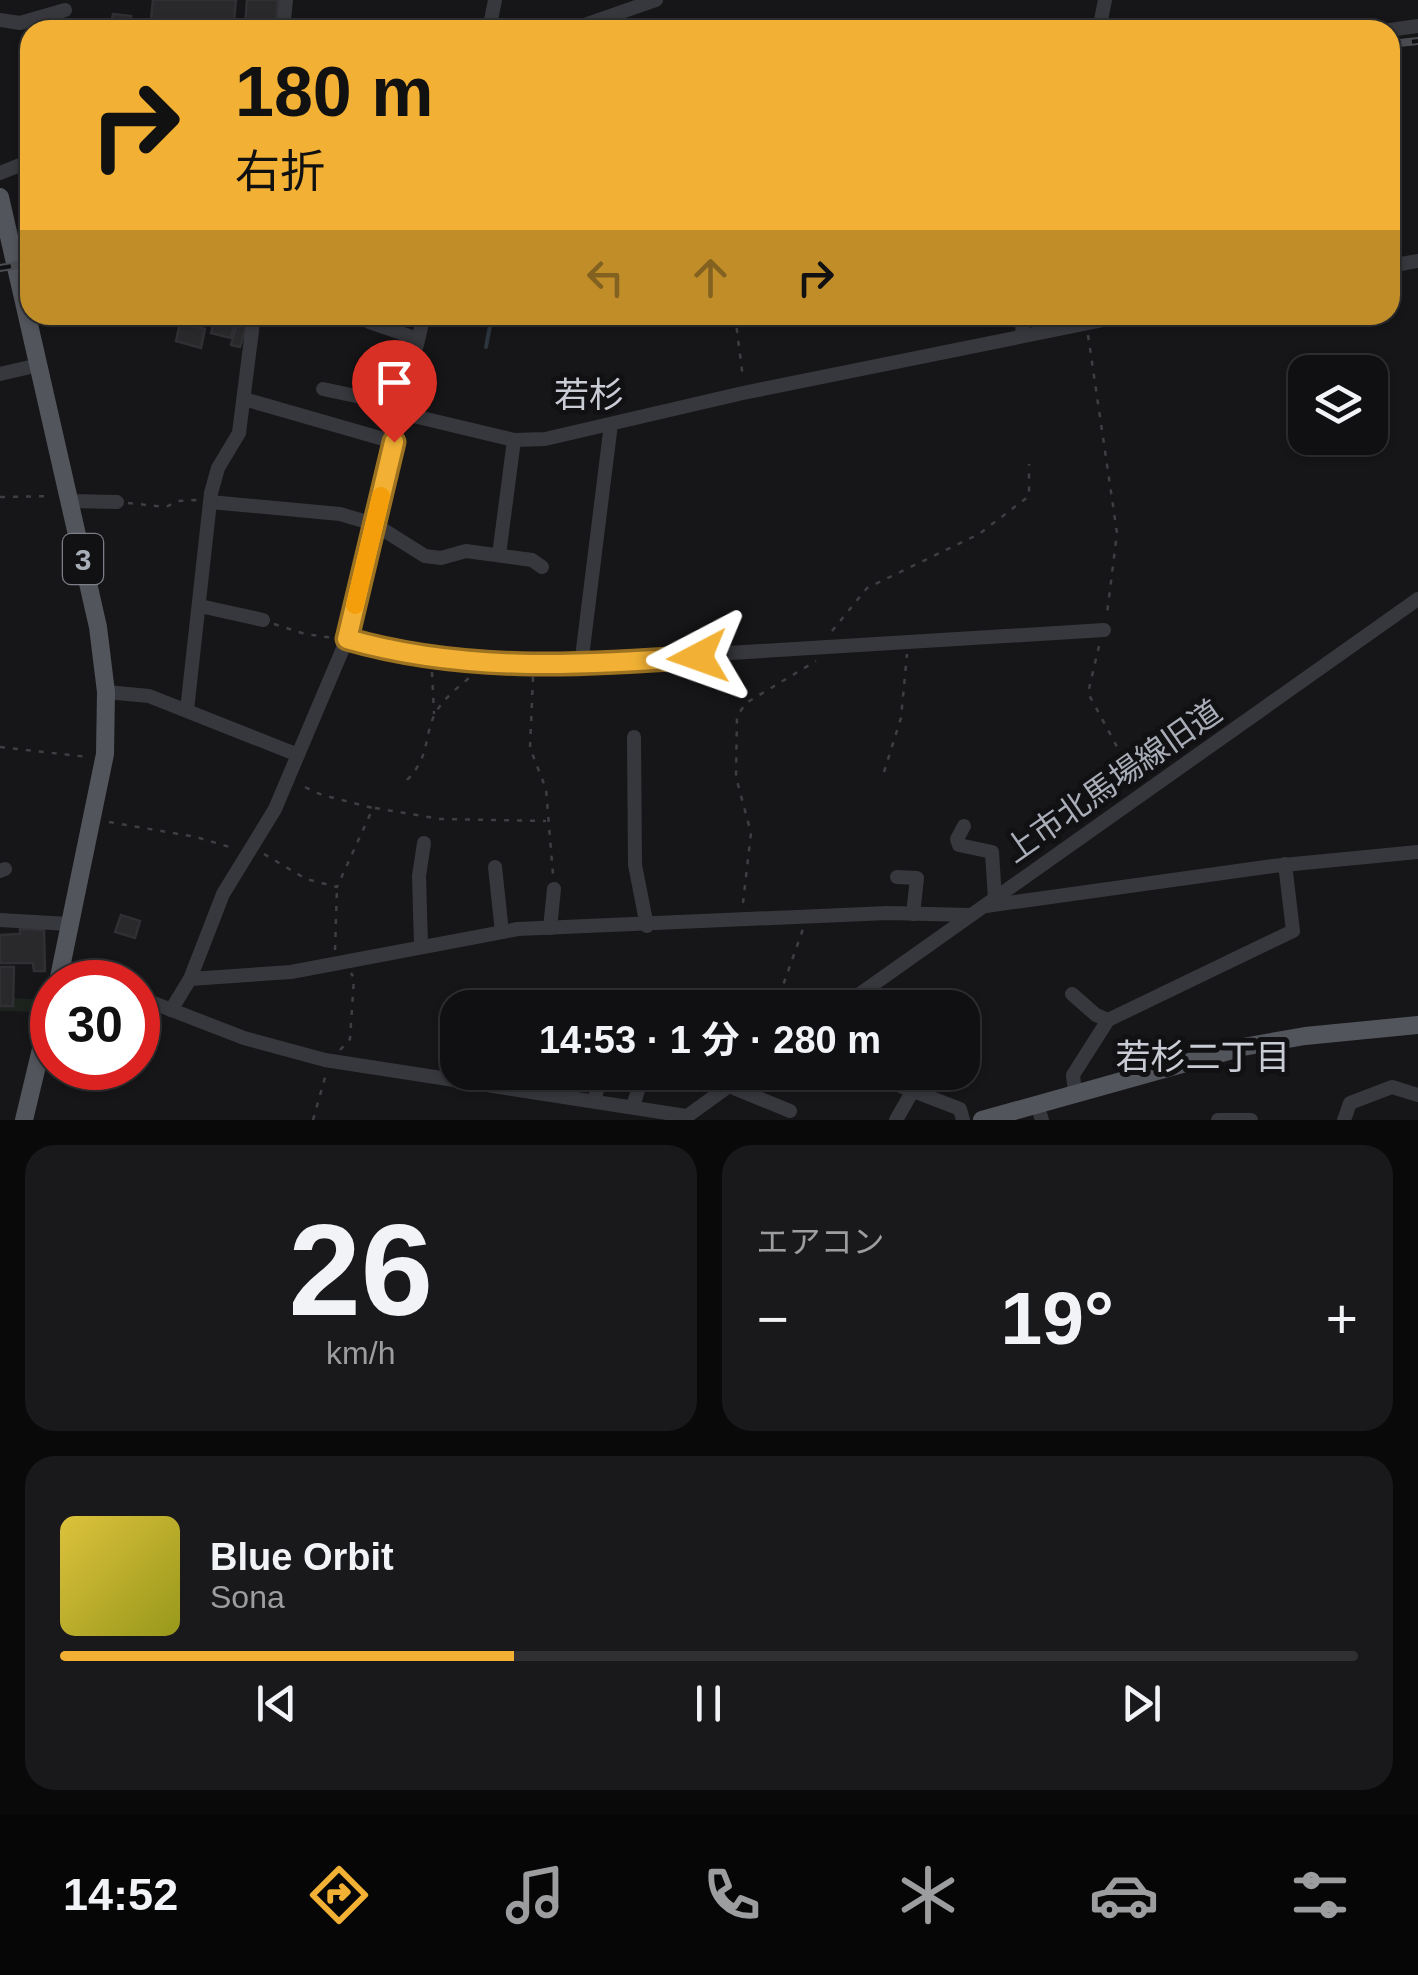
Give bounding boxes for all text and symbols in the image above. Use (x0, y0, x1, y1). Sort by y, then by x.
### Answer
text: 180 m (235, 53, 433, 131)
icon: right (70, 60, 200, 190)
text: 右折 (235, 146, 325, 197)
icon: left (578, 250, 633, 305)
icon: ahead (683, 250, 738, 305)
icon: right (788, 250, 843, 305)
pin (352, 340, 437, 443)
icon: arrive (367, 355, 422, 410)
map controls (1288, 355, 1388, 455)
button: layers (1288, 355, 1388, 455)
district label: 若杉 (554, 375, 624, 414)
road number: 3 (63, 534, 103, 584)
position arrow (646, 605, 750, 709)
street label: 上市北馬場線旧道 (998, 693, 1228, 869)
speed limit sign: 30 (30, 960, 160, 1090)
text: 14:53 · 1 分 · 280 m (539, 1019, 881, 1061)
district label: 若杉二丁目 (1115, 1037, 1291, 1076)
text: 26 (288, 1197, 433, 1343)
text: エアコン (757, 1224, 885, 1260)
text: 19° (1001, 1276, 1114, 1360)
text: − (757, 1288, 789, 1350)
text: + (1326, 1288, 1358, 1350)
text: km/h (326, 1335, 395, 1371)
text: Blue Orbit (210, 1536, 394, 1578)
text: Sona (210, 1579, 285, 1615)
icon: previous (249, 1676, 304, 1731)
icon: pause (681, 1676, 736, 1731)
icon: next (1114, 1676, 1169, 1731)
icon: directions (304, 1860, 374, 1930)
icon: music (500, 1860, 570, 1930)
icon: phone (697, 1860, 767, 1930)
icon: climate (893, 1860, 963, 1930)
icon: car (1089, 1860, 1159, 1930)
icon: filters (1285, 1860, 1355, 1930)
text: 14:52 (63, 1869, 178, 1920)

